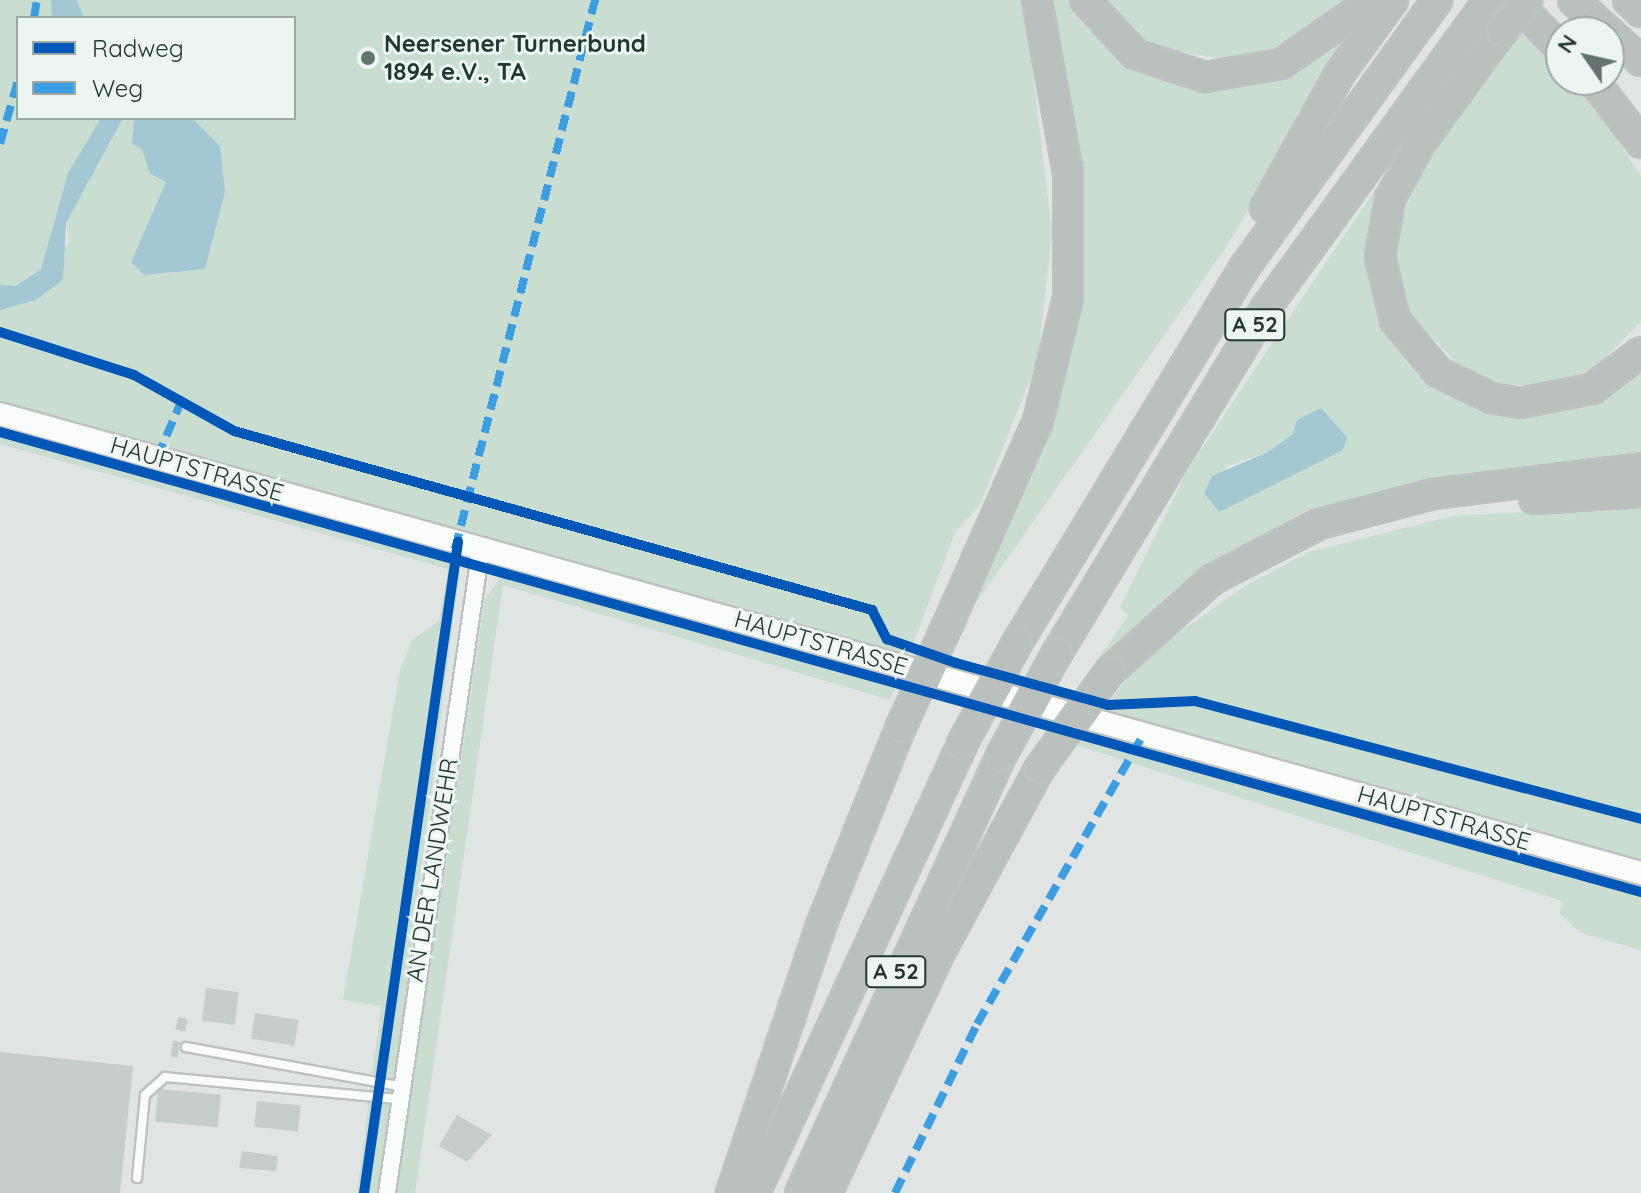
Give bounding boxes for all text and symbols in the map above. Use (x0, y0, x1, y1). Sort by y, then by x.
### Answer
legend (16, 16, 296, 120)
north arrow (1545, 16, 1625, 96)
text: N (1551, 29, 1583, 58)
place label: Neersener Turnerbund 1894 e.V., TA (384, 30, 646, 86)
text: Radweg (92, 33, 184, 63)
marker: Neersener Turnerbund 1894 e.V., TA (359, 49, 377, 67)
text: Weg (92, 73, 143, 103)
road number: A 52 (1223, 307, 1287, 343)
street label: HAUPTSTRASSE (107, 431, 287, 507)
street label: HAUPTSTRASSE (731, 605, 911, 681)
street label: AN DER LANDWEHR (400, 756, 464, 984)
street label: HAUPTSTRASSE (1354, 780, 1534, 856)
road number: A 52 (864, 954, 928, 990)

